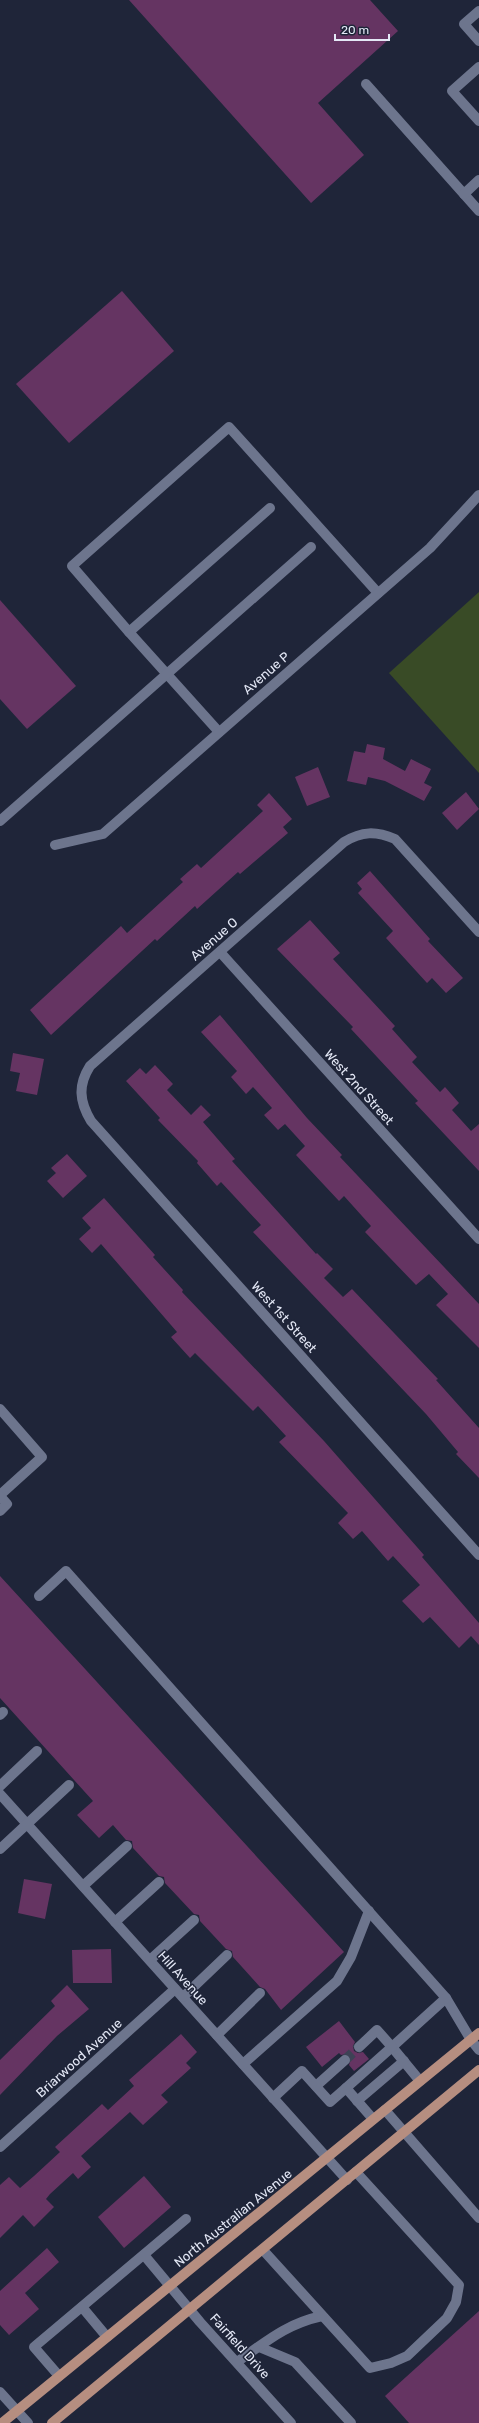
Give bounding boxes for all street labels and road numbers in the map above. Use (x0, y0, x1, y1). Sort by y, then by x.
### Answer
street label: Avenue P (240, 649, 292, 697)
street label: Avenue O (187, 914, 241, 964)
street label: West 2nd Street (321, 1046, 397, 1128)
street label: West 1st Street (248, 1278, 320, 1356)
street label: Hill Avenue (155, 1948, 211, 2008)
street label: Briarwood Avenue (33, 2016, 125, 2100)
street label: North Australian Avenue (171, 2166, 295, 2270)
street label: Fairfield Drive (207, 2310, 273, 2382)

